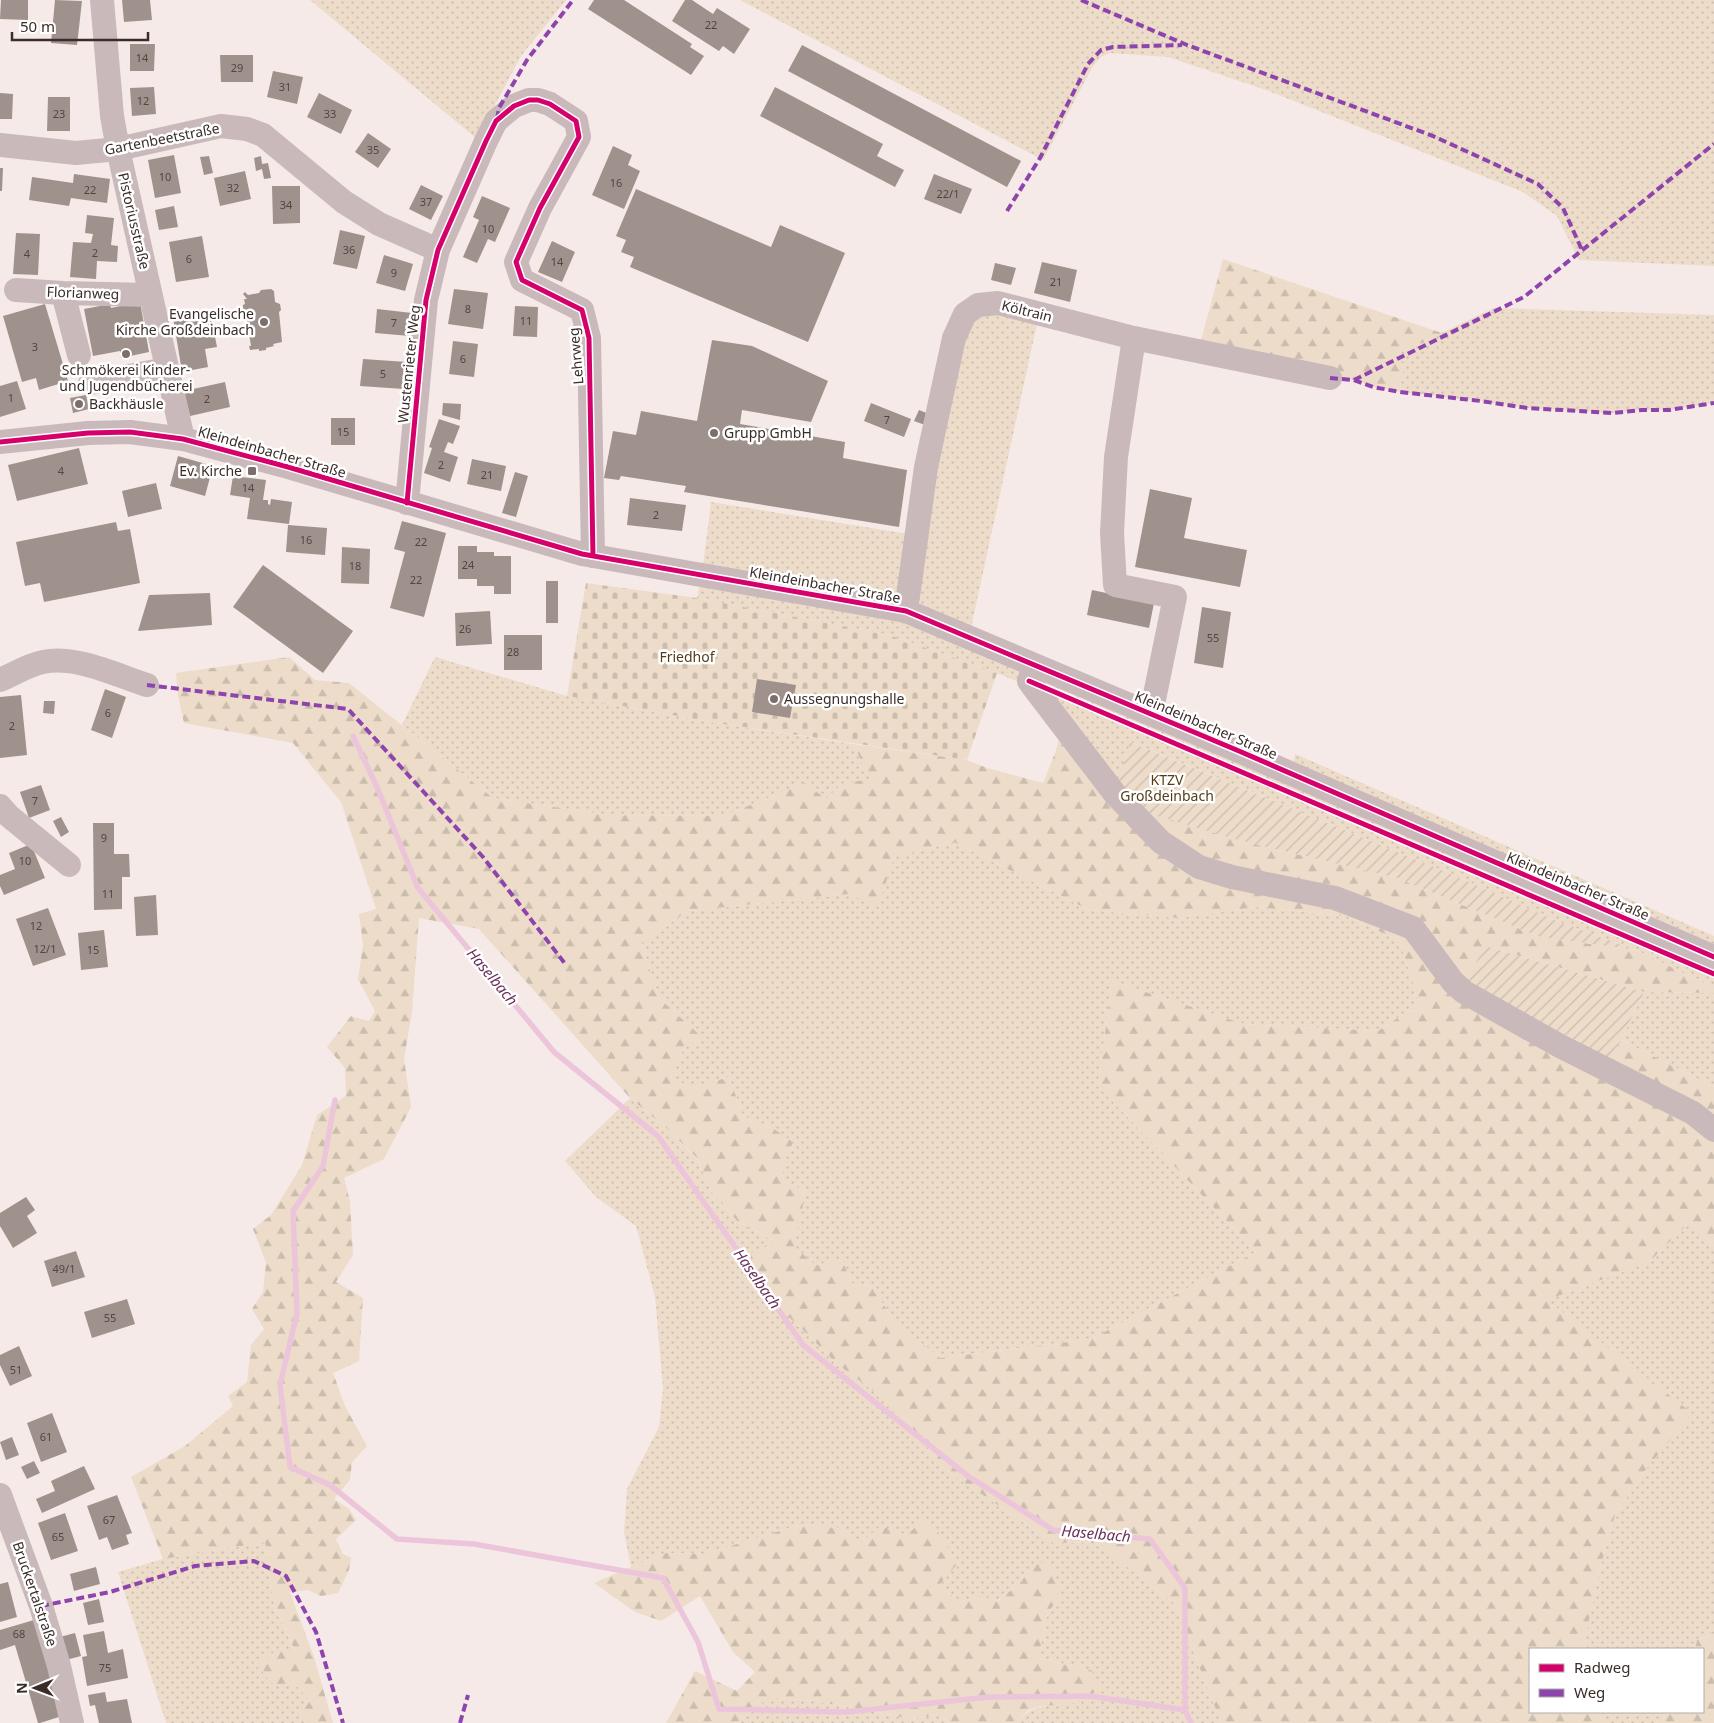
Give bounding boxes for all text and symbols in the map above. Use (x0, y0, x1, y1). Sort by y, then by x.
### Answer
scale bar (12, 10, 149, 42)
text: 50 m (20, 16, 55, 36)
house number: 22 (705, 17, 717, 32)
house number: 14 (136, 50, 149, 65)
house number: 29 (231, 60, 243, 75)
house number: 31 (279, 79, 291, 94)
house number: 12 (137, 93, 149, 108)
house number: 23 (53, 106, 65, 121)
house number: 33 (324, 106, 336, 121)
street label: Gartenbeetstraße (103, 118, 221, 159)
house number: 35 (367, 142, 379, 157)
house number: 10 (159, 169, 171, 184)
street label: Pistoriusstraße (114, 171, 155, 271)
house number: 16 (610, 175, 622, 190)
house number: 32 (227, 180, 239, 195)
house number: 22 (84, 182, 96, 197)
house number: 22/1 (937, 186, 959, 201)
house number: 37 (420, 194, 432, 209)
house number: 34 (280, 197, 293, 212)
house number: 10 (482, 221, 494, 236)
house number: 36 (343, 242, 355, 257)
house number: 2 (92, 245, 98, 260)
house number: 4 (24, 246, 31, 261)
house number: 6 (186, 251, 192, 266)
house number: 14 (551, 254, 564, 269)
house number: 9 (391, 265, 397, 280)
house number: 21 (1050, 274, 1062, 289)
street label: Florianweg (46, 282, 120, 303)
street label: Költrain (1000, 295, 1054, 326)
house number: 8 (465, 301, 471, 316)
place label: Evangelische Kirche Großdeinbach (116, 304, 254, 339)
street label: Wustenrieter Weg (393, 304, 424, 424)
house number: 11 (520, 313, 532, 328)
house number: 7 (391, 315, 397, 330)
marker: Evangelische Kirche Großdeinbach (258, 316, 270, 328)
street label: Lehrweg (564, 327, 587, 385)
house number: 3 (32, 339, 38, 354)
marker: Schmökerei Kinder- und Jugendbücherei (120, 348, 132, 360)
house number: 6 (460, 351, 466, 366)
place label: Schmökerei Kinder- und Jugendbücherei (59, 360, 193, 395)
house number: 5 (380, 366, 386, 381)
house number: 1 (8, 390, 14, 405)
house number: 2 (204, 391, 210, 406)
place label: Backhäusle (89, 394, 164, 413)
marker: Backhäusle (73, 398, 85, 410)
house number: 7 (884, 412, 890, 427)
street label: Kleindeinbacher Straße (196, 421, 348, 482)
place label: Grupp GmbH (724, 423, 812, 442)
house number: 15 (337, 424, 349, 439)
marker: Grupp GmbH (708, 427, 720, 439)
house number: 2 (438, 457, 444, 472)
place label: Ev. Kirche (179, 461, 242, 480)
house number: 4 (58, 463, 65, 478)
marker: Ev. Kirche (246, 465, 258, 477)
house number: 21 (481, 467, 493, 482)
house number: 14 (242, 480, 255, 495)
house number: 2 (653, 507, 659, 522)
house number: 16 (300, 532, 312, 547)
house number: 22 (415, 534, 427, 549)
house number: 24 (462, 557, 475, 572)
house number: 18 (349, 558, 361, 573)
street label: Kleindeinbacher Straße (748, 562, 902, 607)
house number: 22 (410, 572, 422, 587)
house number: 26 (459, 621, 471, 636)
house number: 55 (1207, 630, 1219, 645)
house number: 28 (507, 644, 519, 659)
park label: Friedhof (659, 647, 716, 666)
street label: Kleindeinbacher Straße (1132, 686, 1281, 763)
place label: Aussegnungshalle (784, 689, 905, 708)
marker: Aussegnungshalle (768, 693, 780, 705)
house number: 6 (105, 705, 111, 720)
house number: 2 (9, 718, 15, 733)
park label: KTZV Großdeinbach (1120, 770, 1214, 805)
house number: 7 (32, 793, 38, 808)
house number: 9 (101, 830, 107, 845)
street label: Kleindeinbacher Straße (1504, 847, 1653, 924)
house number: 10 (19, 853, 31, 868)
house number: 11 (102, 886, 114, 901)
house number: 12 (30, 918, 42, 933)
house number: 12/1 (34, 941, 56, 956)
house number: 15 (87, 942, 99, 957)
water label: Haselbach (463, 943, 523, 1009)
water label: Haselbach (730, 1244, 786, 1313)
house number: 49/1 (53, 1261, 75, 1276)
house number: 55 (104, 1310, 116, 1325)
house number: 51 (10, 1362, 22, 1377)
house number: 61 (40, 1429, 52, 1444)
house number: 67 (103, 1512, 115, 1527)
water label: Haselbach (1061, 1520, 1131, 1546)
house number: 65 (52, 1529, 64, 1544)
street label: Bruckertalstraße (9, 1539, 62, 1649)
house number: 68 (13, 1626, 25, 1641)
legend (1529, 1648, 1704, 1713)
text: Radweg (1574, 1657, 1630, 1677)
house number: 75 (99, 1660, 111, 1675)
north arrow (10, 1663, 60, 1713)
text: N (12, 1682, 31, 1694)
text: Weg (1574, 1682, 1605, 1702)

